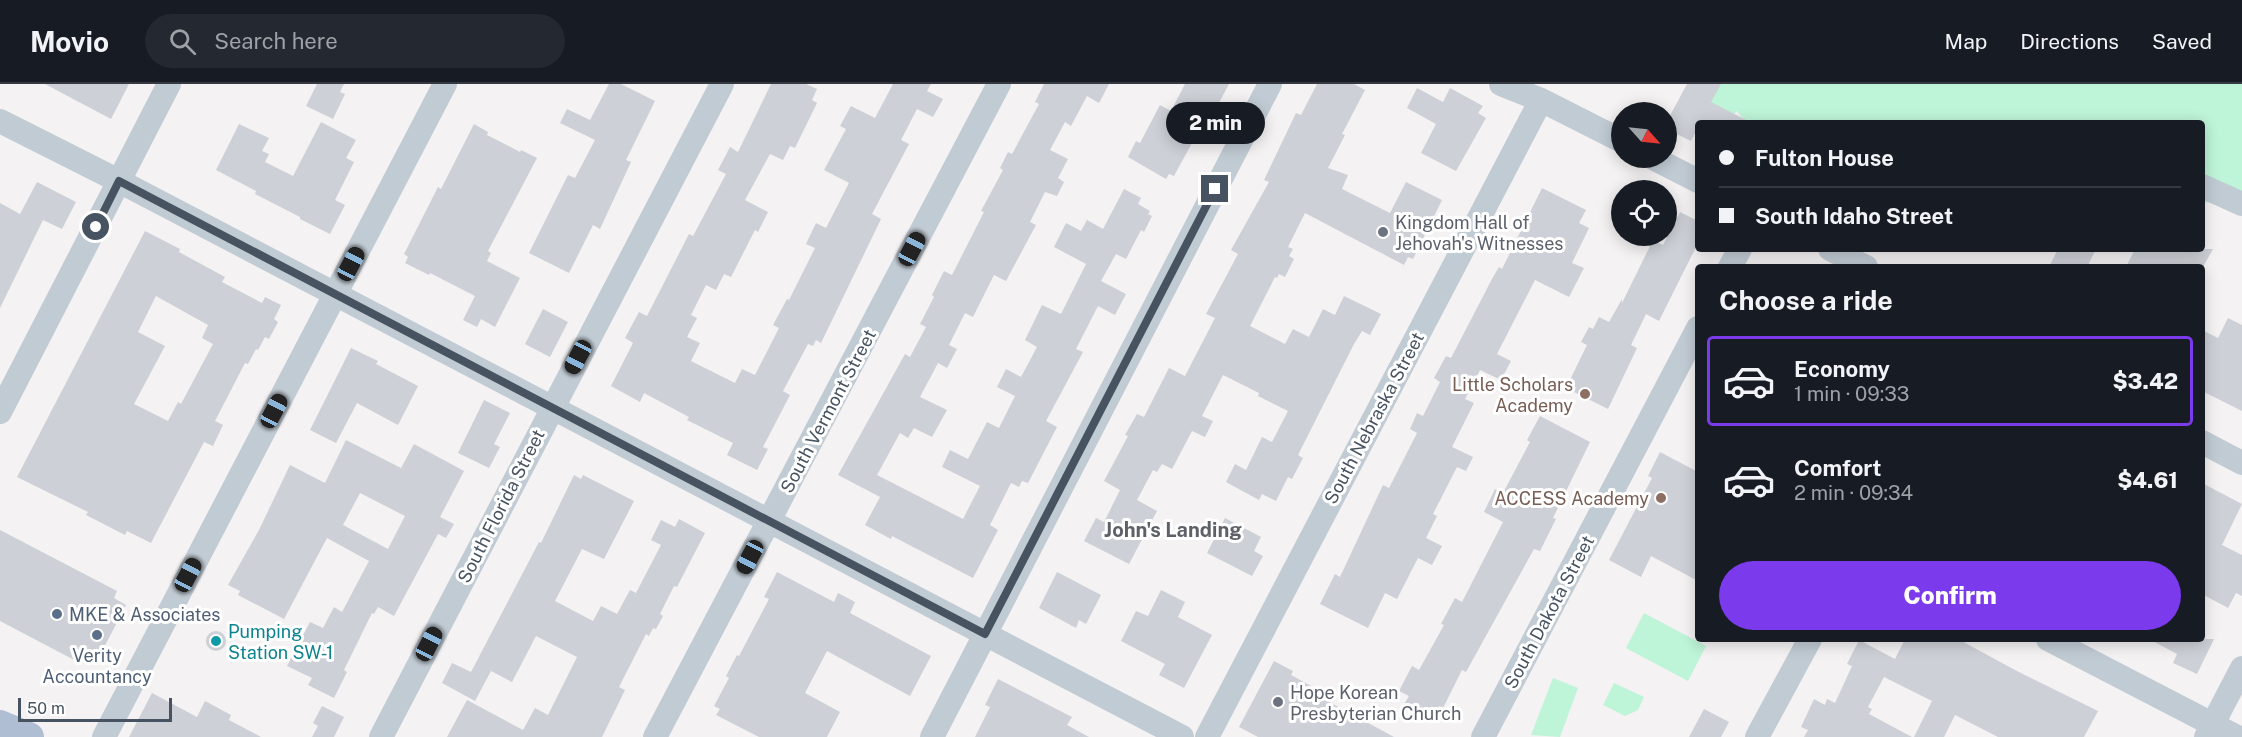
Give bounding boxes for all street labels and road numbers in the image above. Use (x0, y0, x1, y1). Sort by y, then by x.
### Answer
street label: South Vermont Street (776, 326, 880, 496)
street label: South Nebraska Street (1320, 329, 1428, 507)
street label: South Florida Street (453, 426, 549, 586)
street label: South Dakota Street (1500, 532, 1598, 692)

